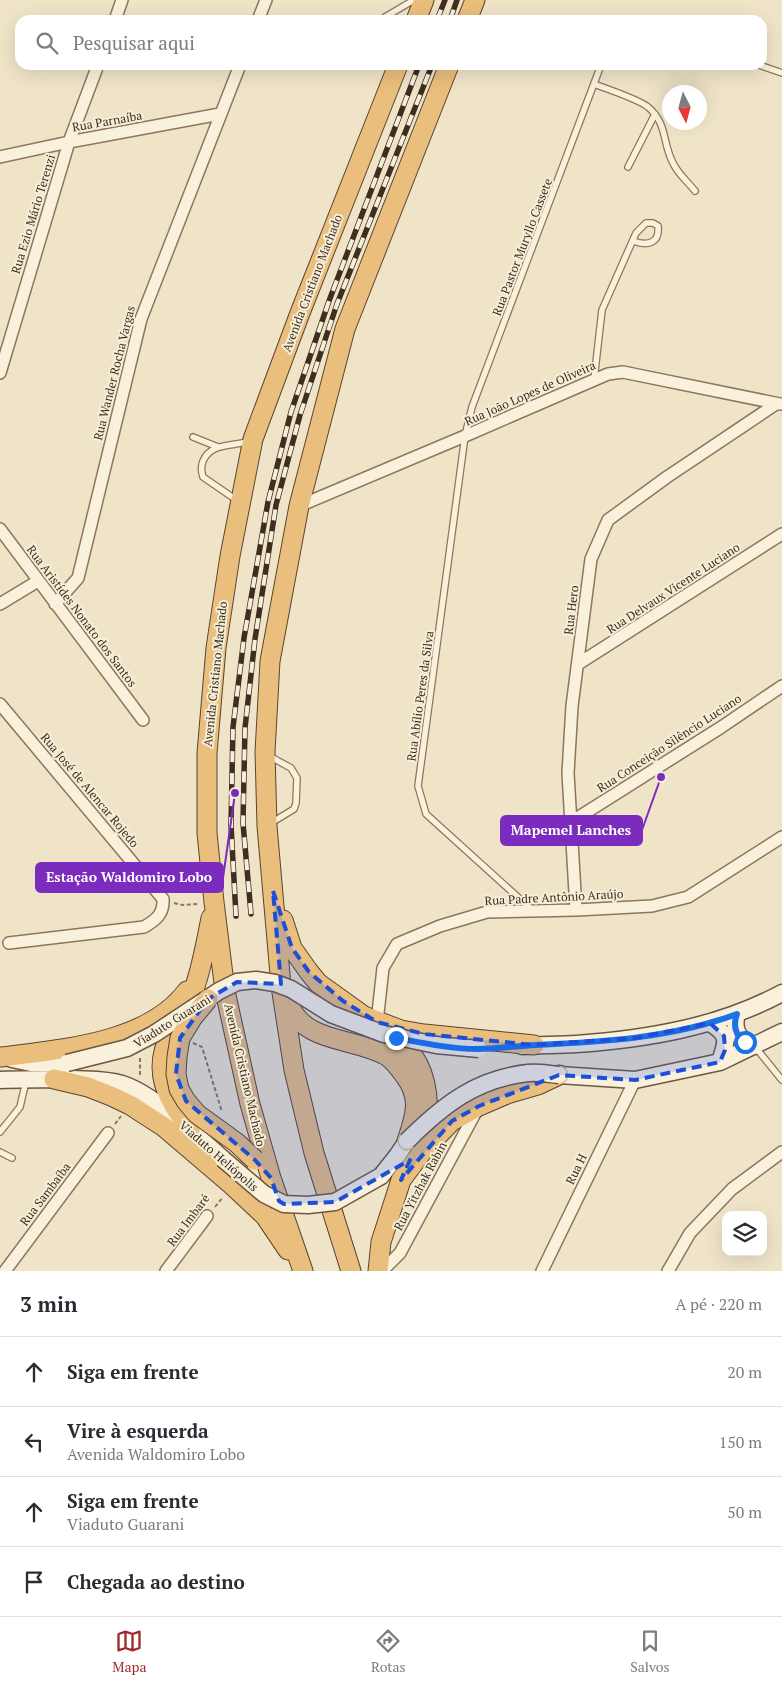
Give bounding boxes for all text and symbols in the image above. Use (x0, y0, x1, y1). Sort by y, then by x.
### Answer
search box (15, 15, 767, 70)
icon: search (33, 29, 61, 57)
text: Pesquisar aqui (73, 30, 195, 55)
north arrow (662, 85, 707, 130)
street label: Rua Parnaíba (71, 107, 143, 135)
street label: Rua Ezio Mário Terenzi (8, 152, 58, 275)
street label: Rua Pastor Muryllo Cassete (489, 176, 555, 318)
street label: Avenida Cristiano Machado (279, 212, 345, 354)
street label: Rua Wander Rocha Vargas (90, 304, 138, 442)
street label: Rua João Lopes de Oliveira (462, 357, 598, 429)
street label: Rua Delvaux Vicente Luciano (604, 539, 743, 637)
street label: Rua Aristídes Nonato dos Santos (24, 542, 140, 690)
street label: Rua Hero (561, 584, 582, 635)
street label: Avenida Cristiano Machado (200, 600, 230, 747)
street label: Rua Abílio Peres da Silva (403, 630, 437, 762)
street label: Rua Conceição Silêncio Luciano (594, 690, 744, 795)
street label: Rua José de Alencar Rojedo (38, 730, 143, 851)
callout: Mapemel Lanches (501, 816, 642, 845)
text: Mapemel Lanches (511, 820, 631, 839)
callout: Estação Waldomiro Lobo (36, 863, 223, 892)
text: Estação Waldomiro Lobo (46, 867, 212, 886)
street label: Rua Padre Antônio Araújo (484, 886, 624, 908)
street label: Viaduto Guarani (131, 991, 214, 1051)
street label: Avenida Cristiano Machado (221, 1002, 269, 1148)
route end (385, 1027, 408, 1050)
route start (734, 1031, 757, 1054)
street label: Viaduto Heliópolis (176, 1118, 262, 1194)
street label: Rua Yitzhak Rabin (390, 1139, 450, 1233)
street label: Rua H (562, 1151, 590, 1187)
street label: Rua Sambaíba (16, 1159, 74, 1229)
street label: Rua Imbaré (164, 1191, 212, 1249)
map controls (722, 1211, 767, 1256)
button: layers (722, 1211, 767, 1256)
text: 3 min (20, 1290, 77, 1318)
text: A pé · 220 m (675, 1293, 762, 1315)
icon: ahead (20, 1358, 48, 1386)
text: Siga em frente (67, 1359, 199, 1384)
text: 20 m (727, 1361, 762, 1383)
text: Vire à esquerda (67, 1418, 209, 1443)
icon: left (20, 1428, 48, 1456)
text: 150 m (719, 1431, 762, 1453)
text: Avenida Waldomiro Lobo (67, 1443, 245, 1465)
text: Siga em frente (67, 1488, 199, 1513)
icon: ahead (20, 1498, 48, 1526)
text: 50 m (727, 1501, 762, 1523)
text: Viaduto Guarani (67, 1513, 184, 1535)
icon: arrive (20, 1568, 48, 1596)
text: Chegada ao destino (67, 1569, 245, 1594)
tab: Mapa (112, 1627, 146, 1676)
tab: Rotas (371, 1627, 406, 1676)
tab: Salvos (630, 1627, 670, 1676)

